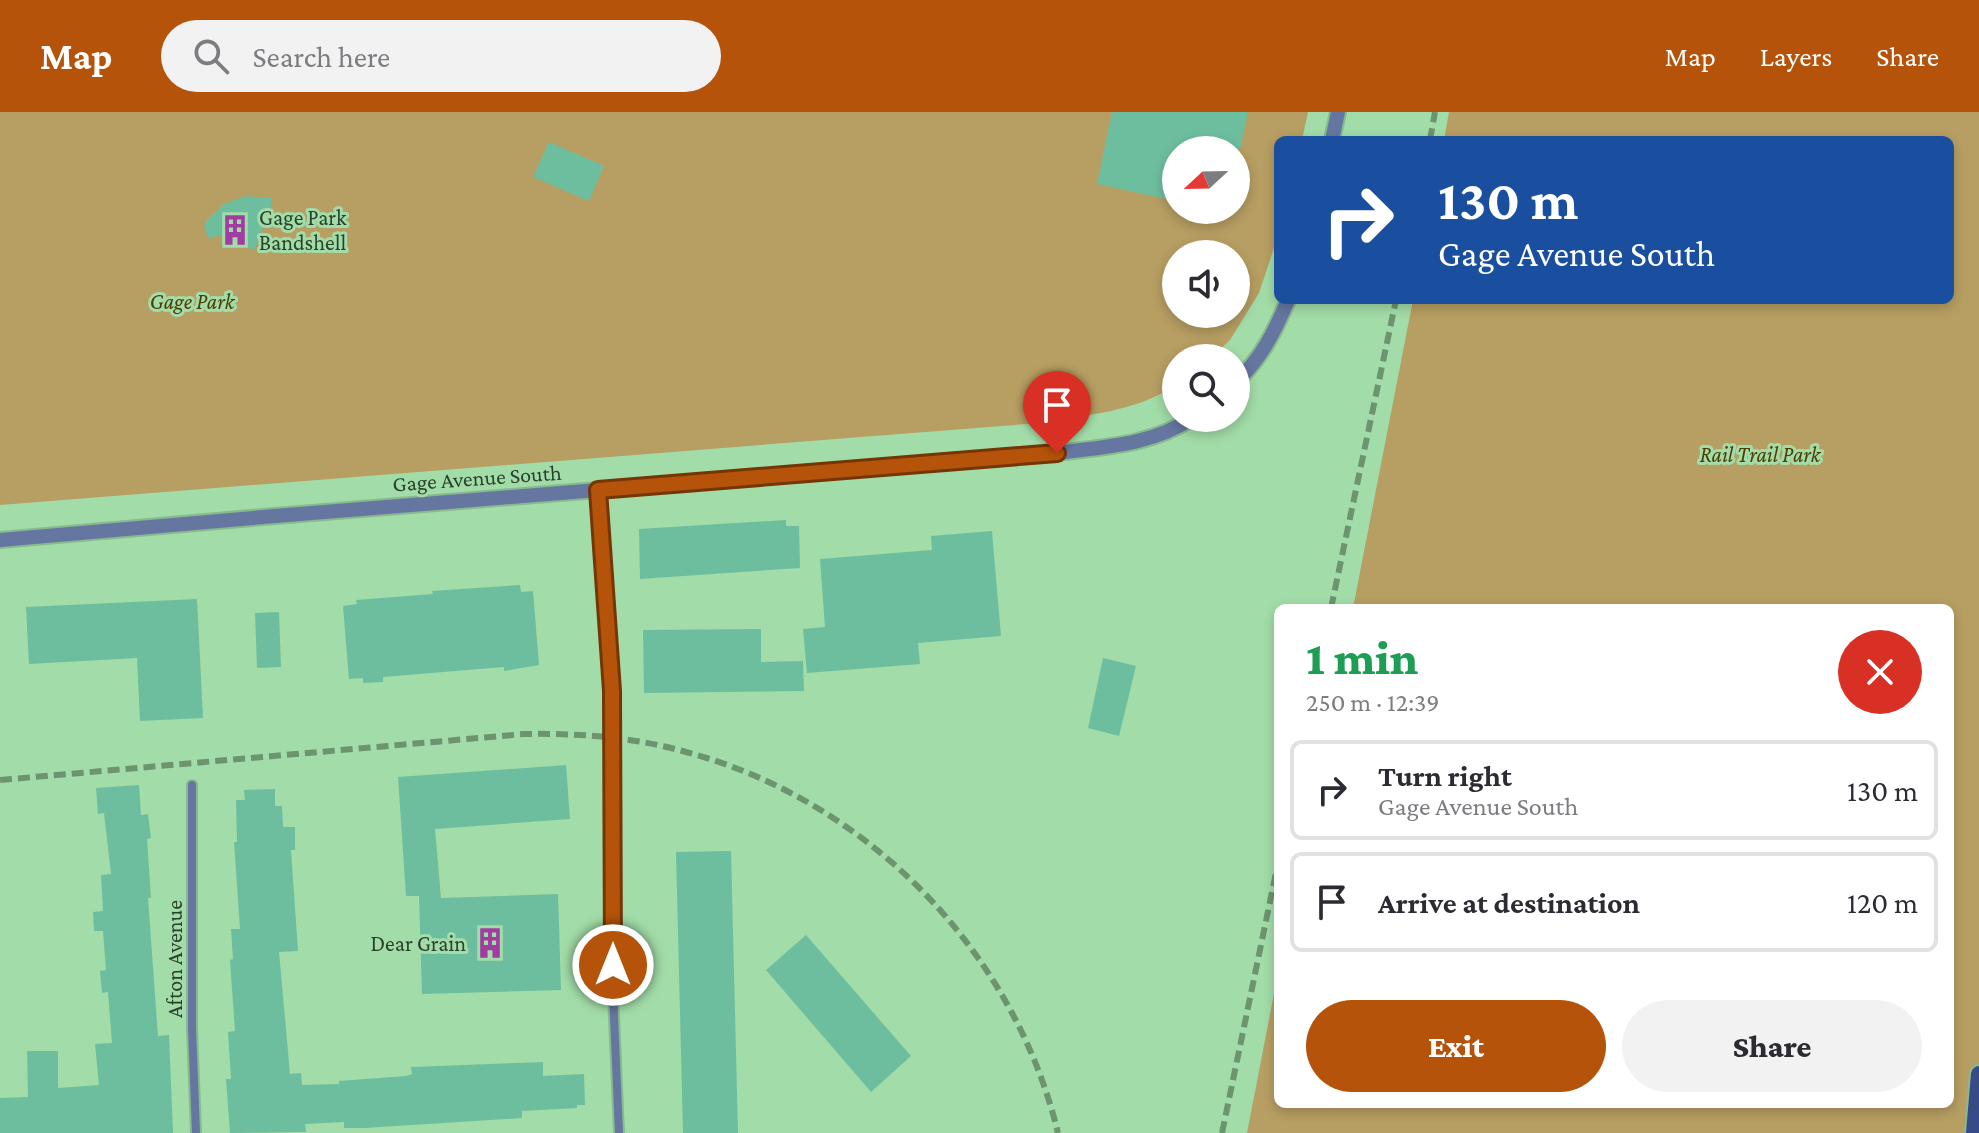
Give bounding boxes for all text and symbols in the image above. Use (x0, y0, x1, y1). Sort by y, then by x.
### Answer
search box (161, 20, 721, 92)
icon: search (189, 34, 233, 78)
text: Map (40, 35, 113, 77)
text: Search here (253, 40, 390, 73)
text: Map (1665, 41, 1716, 72)
text: Layers (1760, 41, 1832, 72)
text: Share (1876, 41, 1939, 72)
north arrow (1162, 136, 1250, 224)
map controls (1162, 136, 1250, 432)
icon: right (1306, 168, 1410, 272)
text: 130 m (1438, 169, 1579, 231)
place label: Gage Park Bandshell (259, 205, 347, 255)
building icon: Gage Park Bandshell (218, 213, 252, 247)
text: Gage Avenue South (1438, 234, 1715, 274)
button: sound (1162, 240, 1250, 328)
park label: Gage Park (150, 289, 236, 314)
button: search (1162, 344, 1250, 432)
pin (1023, 371, 1091, 453)
icon: arrive (1035, 383, 1079, 427)
park label: Rail Trail Park (1700, 442, 1822, 467)
street label: Gage Avenue South (392, 460, 563, 496)
button: close (1838, 630, 1922, 714)
text: 1 min (1306, 631, 1418, 684)
text: 250 m · 12:39 (1306, 688, 1440, 717)
text: Turn right (1378, 759, 1512, 792)
icon: right (1310, 768, 1354, 812)
text: 130 m (1847, 774, 1918, 807)
text: Gage Avenue South (1378, 792, 1578, 821)
icon: arrive (1310, 880, 1354, 924)
text: Arrive at destination (1378, 886, 1640, 919)
text: 120 m (1847, 886, 1918, 919)
street label: Afton Avenue (162, 900, 187, 1018)
position arrow (571, 923, 655, 1007)
building icon: Dear Grain (473, 926, 507, 960)
place label: Dear Grain (370, 931, 466, 956)
button: Exit (1306, 1000, 1606, 1092)
button: Share (1622, 1000, 1922, 1092)

